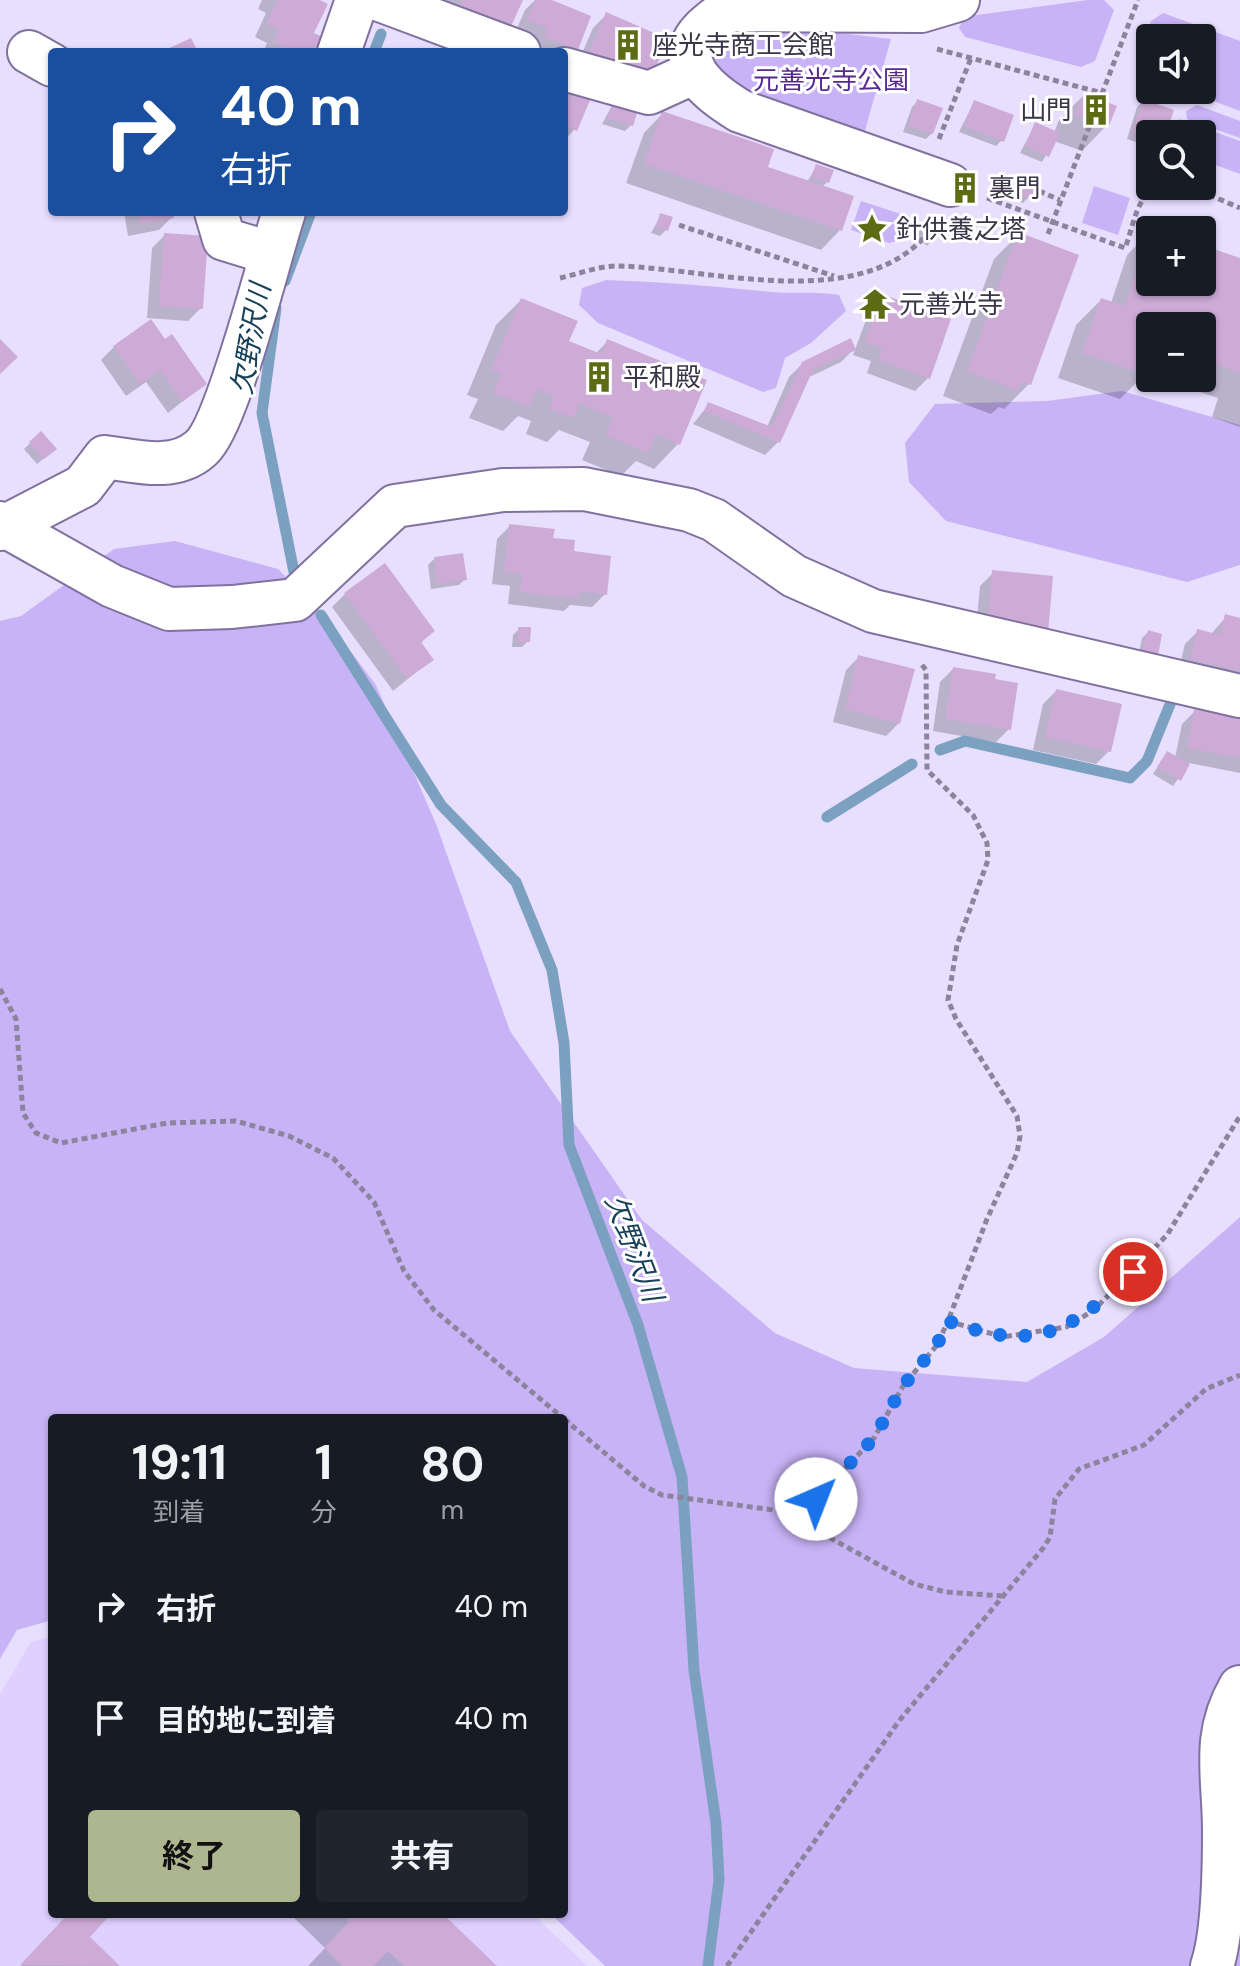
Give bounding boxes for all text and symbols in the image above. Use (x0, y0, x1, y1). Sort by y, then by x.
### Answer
map controls (1136, 24, 1216, 392)
button: sound (1136, 24, 1216, 104)
building icon: 座光寺商工会館 (611, 28, 645, 62)
place label: 座光寺商工会館 (652, 28, 834, 62)
park label: 元善光寺公園 (753, 63, 909, 97)
text: 40 m (220, 69, 362, 142)
icon: right (88, 80, 192, 184)
place label: 山門 (1020, 93, 1072, 127)
building icon: 山門 (1079, 93, 1113, 127)
button: search (1136, 120, 1216, 200)
text: 右折 (220, 146, 292, 193)
building icon: 裏門 (948, 171, 982, 205)
place label: 裏門 (989, 171, 1041, 205)
place icon: 針供養之塔 (855, 212, 889, 246)
place label: 針供養之塔 (896, 212, 1026, 246)
button: + (1136, 216, 1216, 296)
water label: 欠野沢川 (223, 278, 279, 397)
temple icon: 元善光寺 (858, 287, 892, 321)
place label: 元善光寺 (899, 287, 1003, 321)
button: − (1136, 312, 1216, 392)
building icon: 平和殿 (582, 360, 616, 394)
place label: 平和殿 (623, 360, 701, 394)
water label: 欠野沢川 (597, 1189, 672, 1310)
pin (1099, 1238, 1167, 1306)
icon: arrive (1111, 1250, 1155, 1294)
text: 19:11 (132, 1431, 227, 1494)
text: 1 (315, 1431, 332, 1494)
text: 80 (420, 1433, 484, 1496)
position arrow (774, 1457, 858, 1541)
text: m (441, 1493, 464, 1527)
text: 到着 (153, 1495, 205, 1529)
text: 分 (310, 1495, 336, 1529)
icon: right (88, 1584, 132, 1628)
text: 40 m (455, 1587, 528, 1626)
text: 右折 (156, 1589, 216, 1628)
icon: arrive (88, 1696, 132, 1740)
text: 40 m (455, 1699, 528, 1738)
text: 目的地に到着 (156, 1701, 336, 1740)
button: 終了 (88, 1810, 300, 1902)
button: 共有 (316, 1810, 528, 1902)

